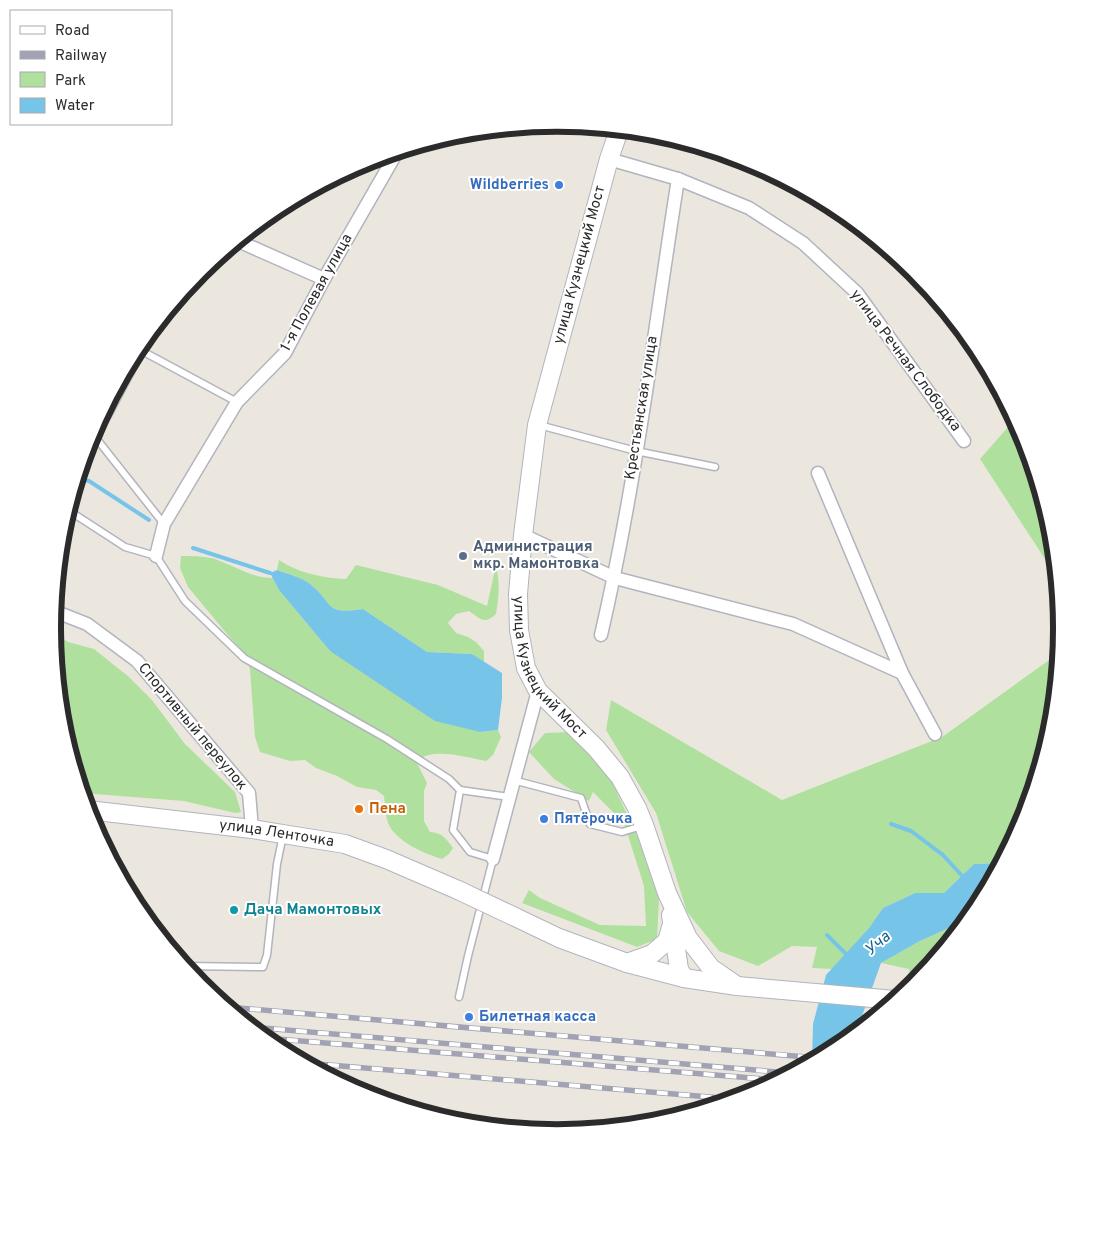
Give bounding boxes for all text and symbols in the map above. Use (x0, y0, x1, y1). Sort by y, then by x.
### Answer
legend (10, 10, 172, 125)
text: Road (55, 22, 90, 41)
text: Railway (55, 47, 107, 66)
text: Park (55, 72, 86, 91)
text: Water (55, 97, 95, 116)
place label: Wildberries (470, 176, 549, 195)
marker: Wildberries (553, 179, 565, 191)
street label: улица Кузнецкий Мост (550, 183, 610, 346)
street label: 1-я Полевая улица (277, 231, 357, 355)
street label: улица Речная Слободка (845, 286, 965, 436)
street label: Крестьянская улица (621, 335, 663, 481)
place label: Администрация мкр. Мамонтовка (473, 538, 599, 574)
marker: Администрация мкр. Мамонтовка (457, 550, 469, 562)
street label: улица Кузнецкий Мост (509, 596, 591, 743)
street label: Спортивный переулок (133, 659, 251, 795)
place label: Пена (369, 800, 406, 819)
marker: Пена (353, 803, 365, 815)
place label: Пятёрочка (554, 810, 632, 829)
marker: Пятёрочка (538, 813, 550, 825)
street label: улица Ленточка (218, 816, 335, 852)
place label: Дача Мамонтовых (244, 901, 382, 920)
marker: Дача Мамонтовых (228, 904, 240, 916)
water label: Уча (861, 927, 895, 961)
place label: Билетная касса (479, 1008, 596, 1027)
marker: Билетная касса (463, 1011, 475, 1023)

